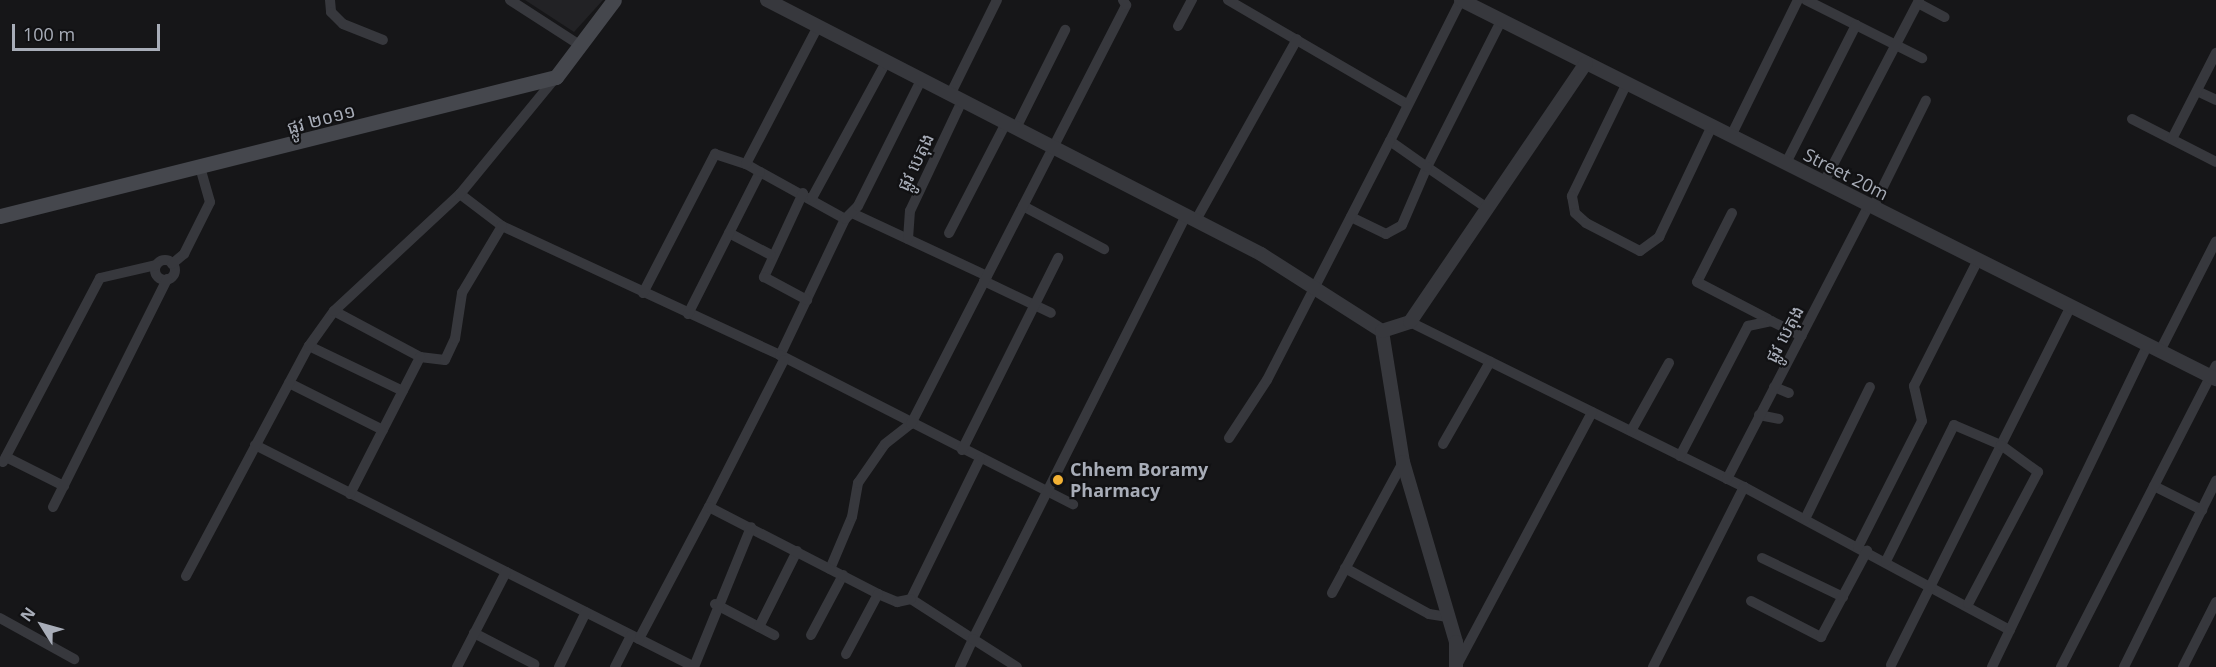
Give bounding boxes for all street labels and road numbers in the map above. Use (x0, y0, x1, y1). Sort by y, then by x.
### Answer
street label: ផ្លូវ ២០១១ (284, 100, 358, 138)
street label: ផ្លូវ បេតុង (892, 130, 938, 194)
street label: Street 20m (1800, 143, 1892, 205)
street label: ផ្លូវ បេតុង (1760, 302, 1808, 366)

